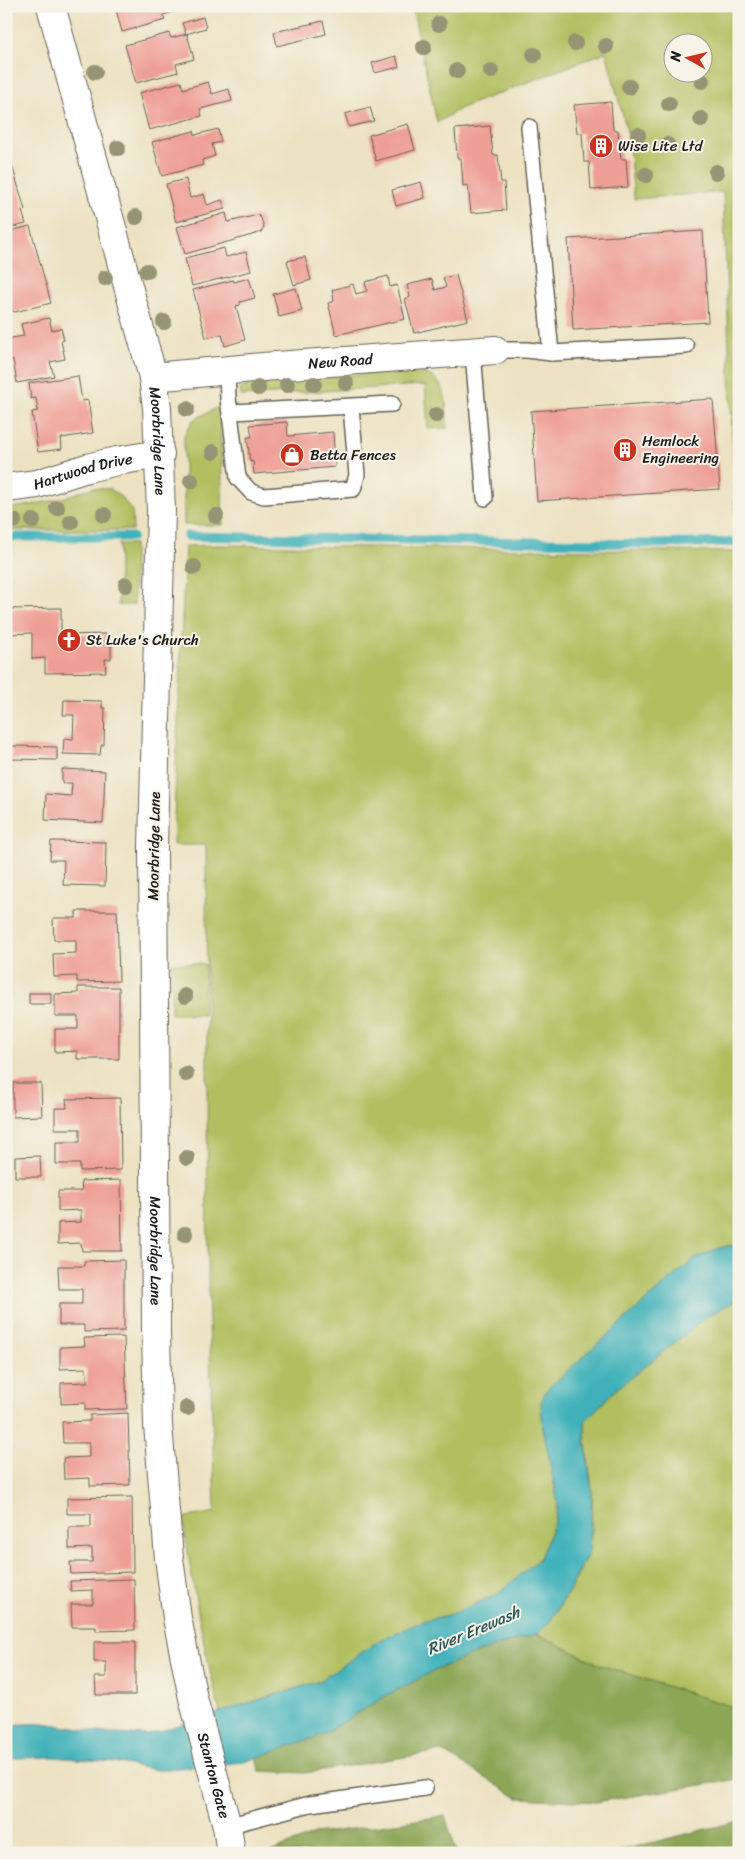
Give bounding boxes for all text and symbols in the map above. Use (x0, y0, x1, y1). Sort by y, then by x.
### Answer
north arrow (662, 32, 712, 82)
text: N (662, 49, 689, 64)
building icon: Wise Lite Ltd (588, 133, 614, 159)
place label: Wise Lite Ltd (618, 133, 703, 159)
street label: New Road (307, 346, 375, 377)
street label: Moorbridge Lane (141, 385, 173, 496)
place label: Hemlock Engineering (642, 428, 719, 471)
building icon: Hemlock Engineering (612, 437, 638, 463)
shop icon: Betta Fences (279, 442, 305, 468)
place label: Betta Fences (310, 442, 397, 468)
street label: Hartwood Drive (30, 446, 135, 497)
church icon: St Luke's Church (56, 627, 82, 653)
place label: St Luke's Church (86, 627, 199, 653)
street label: Moorbridge Lane (140, 791, 168, 901)
street label: Moorbridge Lane (142, 1196, 169, 1305)
water label: River Erewash (422, 1597, 526, 1663)
street label: Stanton Gate (190, 1729, 238, 1822)

